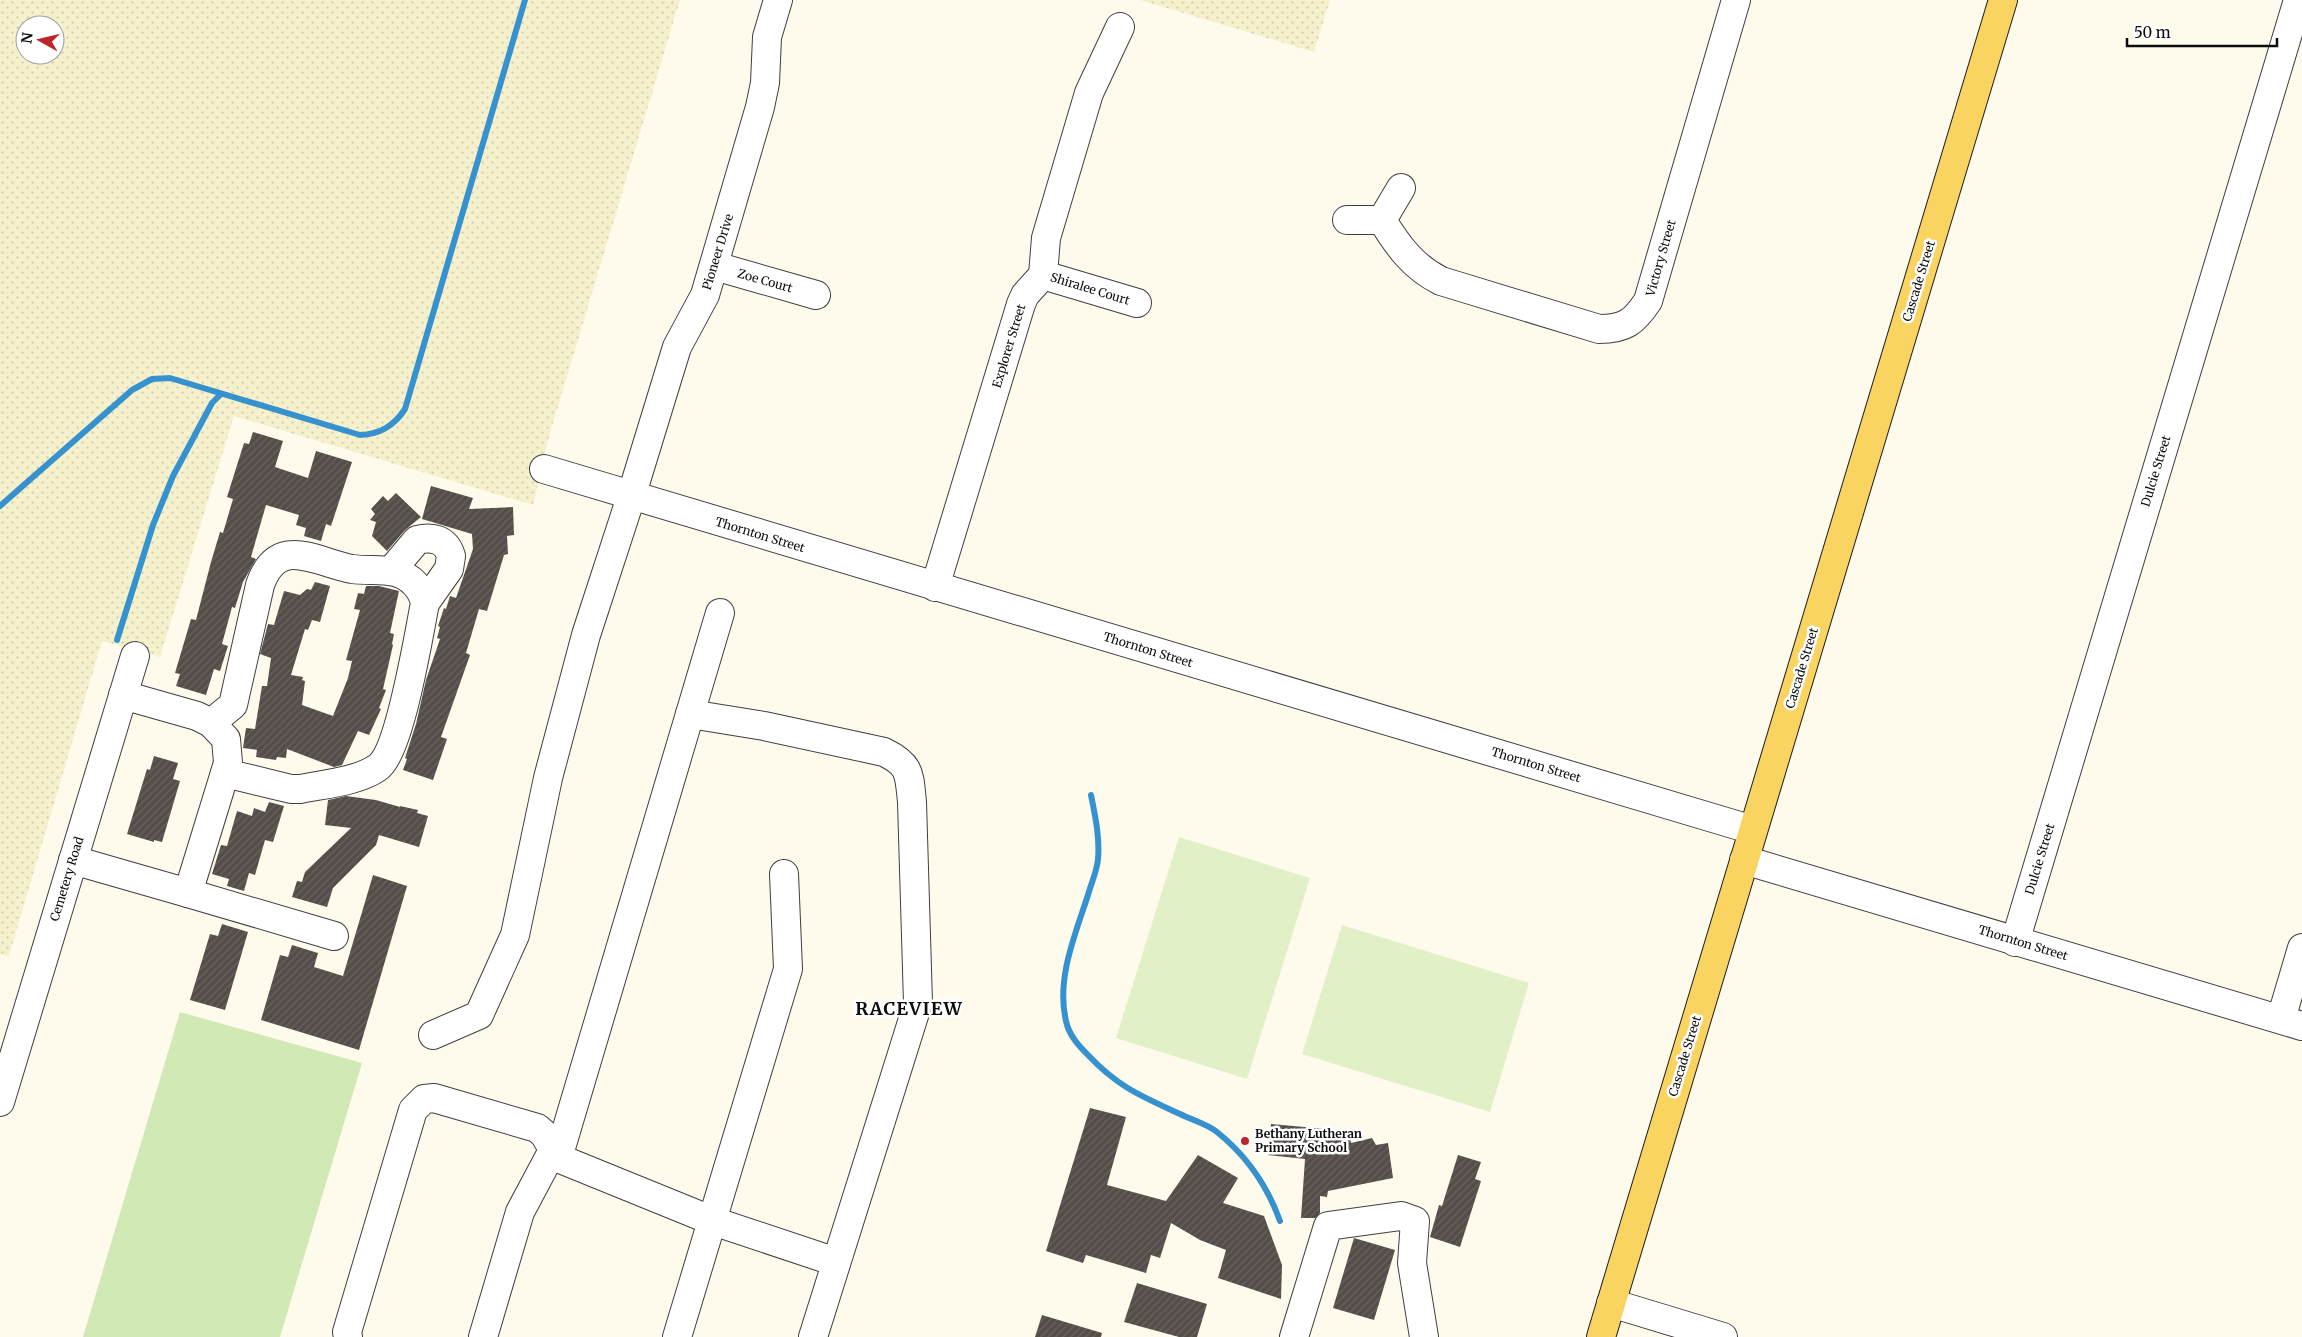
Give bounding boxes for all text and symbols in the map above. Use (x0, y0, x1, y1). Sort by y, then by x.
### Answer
north arrow (15, 15, 65, 65)
scale bar (2127, 15, 2277, 47)
text: 50 m (2134, 23, 2171, 42)
text: N (17, 31, 37, 45)
street label: Pioneer Drive (699, 212, 736, 292)
street label: Victory Street (1642, 218, 1679, 299)
street label: Cascade Street (1899, 238, 1938, 323)
street label: Zoe Court (736, 266, 795, 296)
street label: Shiralee Court (1049, 269, 1132, 308)
street label: Explorer Street (989, 302, 1028, 390)
street label: Dulcie Street (2138, 433, 2174, 508)
street label: Thornton Street (714, 514, 807, 555)
street label: Cascade Street (1782, 625, 1821, 710)
street label: Thornton Street (1102, 629, 1195, 670)
street label: Thornton Street (1490, 744, 1583, 785)
street label: Dulcie Street (2022, 821, 2058, 896)
street label: Cemetery Road (47, 835, 86, 923)
street label: Thornton Street (1977, 922, 2070, 963)
district label: RACEVIEW (855, 997, 963, 1020)
street label: Cascade Street (1665, 1013, 1704, 1098)
place label: Bethany Lutheran Primary School (1255, 1126, 1362, 1155)
marker: Bethany Lutheran Primary School (1239, 1135, 1251, 1147)

